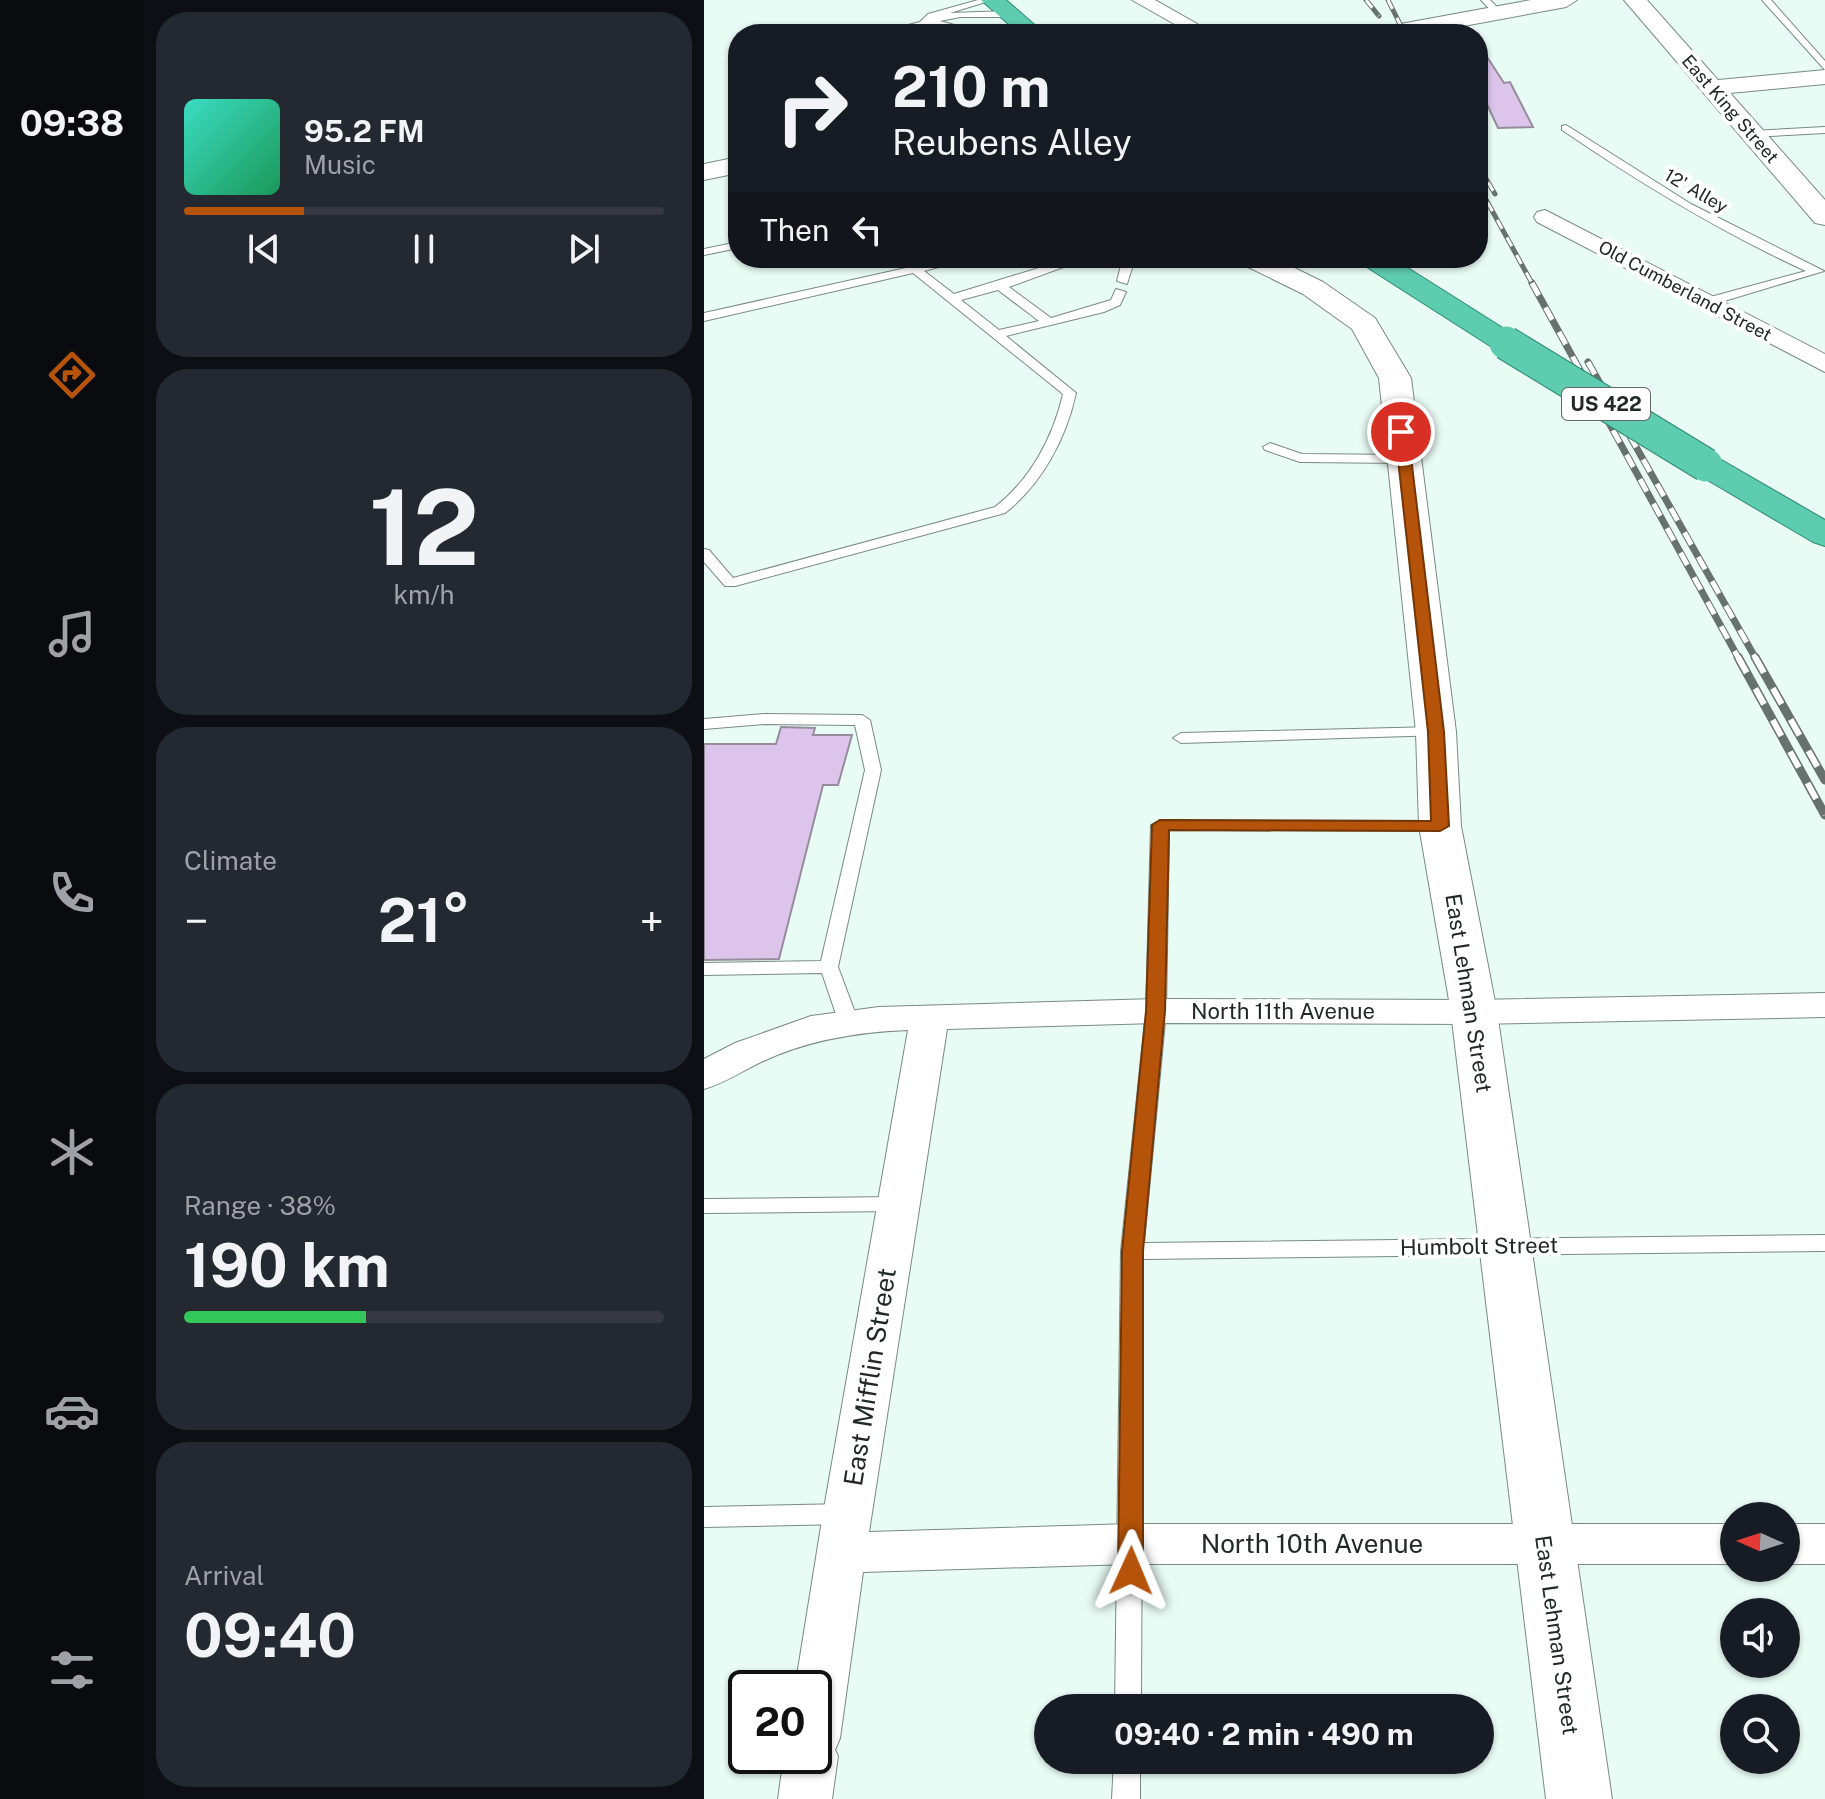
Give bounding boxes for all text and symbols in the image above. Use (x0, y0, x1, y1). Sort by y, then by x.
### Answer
street label: East King Street (1678, 50, 1783, 167)
text: 210 m (892, 54, 1050, 120)
icon: right (760, 56, 864, 160)
text: 09:38 (20, 102, 124, 144)
text: 95.2 FM (304, 113, 424, 149)
text: Reubens Alley (892, 121, 1132, 163)
text: Music (304, 149, 376, 180)
street label: 12' Alley (1661, 164, 1732, 217)
icon: left (845, 208, 889, 252)
text: Then (760, 212, 829, 248)
icon: previous (242, 227, 286, 271)
icon: pause (402, 227, 446, 271)
icon: next (562, 227, 606, 271)
street label: Old Cumberland Street (1595, 236, 1775, 345)
icon: directions (44, 347, 100, 403)
road number: US 422 (1562, 388, 1650, 420)
pin (1367, 398, 1435, 466)
icon: arrive (1379, 410, 1423, 454)
text: 12 (369, 466, 479, 588)
text: km/h (393, 579, 455, 610)
icon: music (44, 606, 100, 662)
text: Climate (184, 845, 277, 876)
icon: phone (44, 865, 100, 921)
text: 21° (378, 885, 470, 956)
street label: East Lehman Street (1440, 892, 1498, 1094)
text: − (184, 895, 208, 947)
text: + (640, 895, 664, 947)
street label: North 11th Avenue (1191, 998, 1375, 1024)
icon: climate (44, 1124, 100, 1180)
text: Range · 38% (184, 1190, 336, 1221)
text: 190 km (184, 1230, 390, 1301)
street label: Humbolt Street (1400, 1232, 1558, 1260)
street label: East Mifflin Street (837, 1266, 902, 1488)
icon: car (44, 1383, 100, 1439)
north arrow (1720, 1502, 1800, 1582)
map controls (1720, 1502, 1800, 1774)
street label: North 10th Avenue (1201, 1528, 1423, 1559)
position arrow (1089, 1529, 1173, 1613)
street label: East Lehman Street (1530, 1534, 1584, 1736)
text: Arrival (184, 1560, 264, 1591)
button: sound (1720, 1598, 1800, 1678)
text: 09:40 (184, 1600, 356, 1671)
icon: filters (44, 1642, 100, 1698)
speed limit sign: 20 (728, 1670, 832, 1774)
button: search (1720, 1694, 1800, 1774)
text: 09:40 · 2 min · 490 m (1114, 1716, 1414, 1752)

